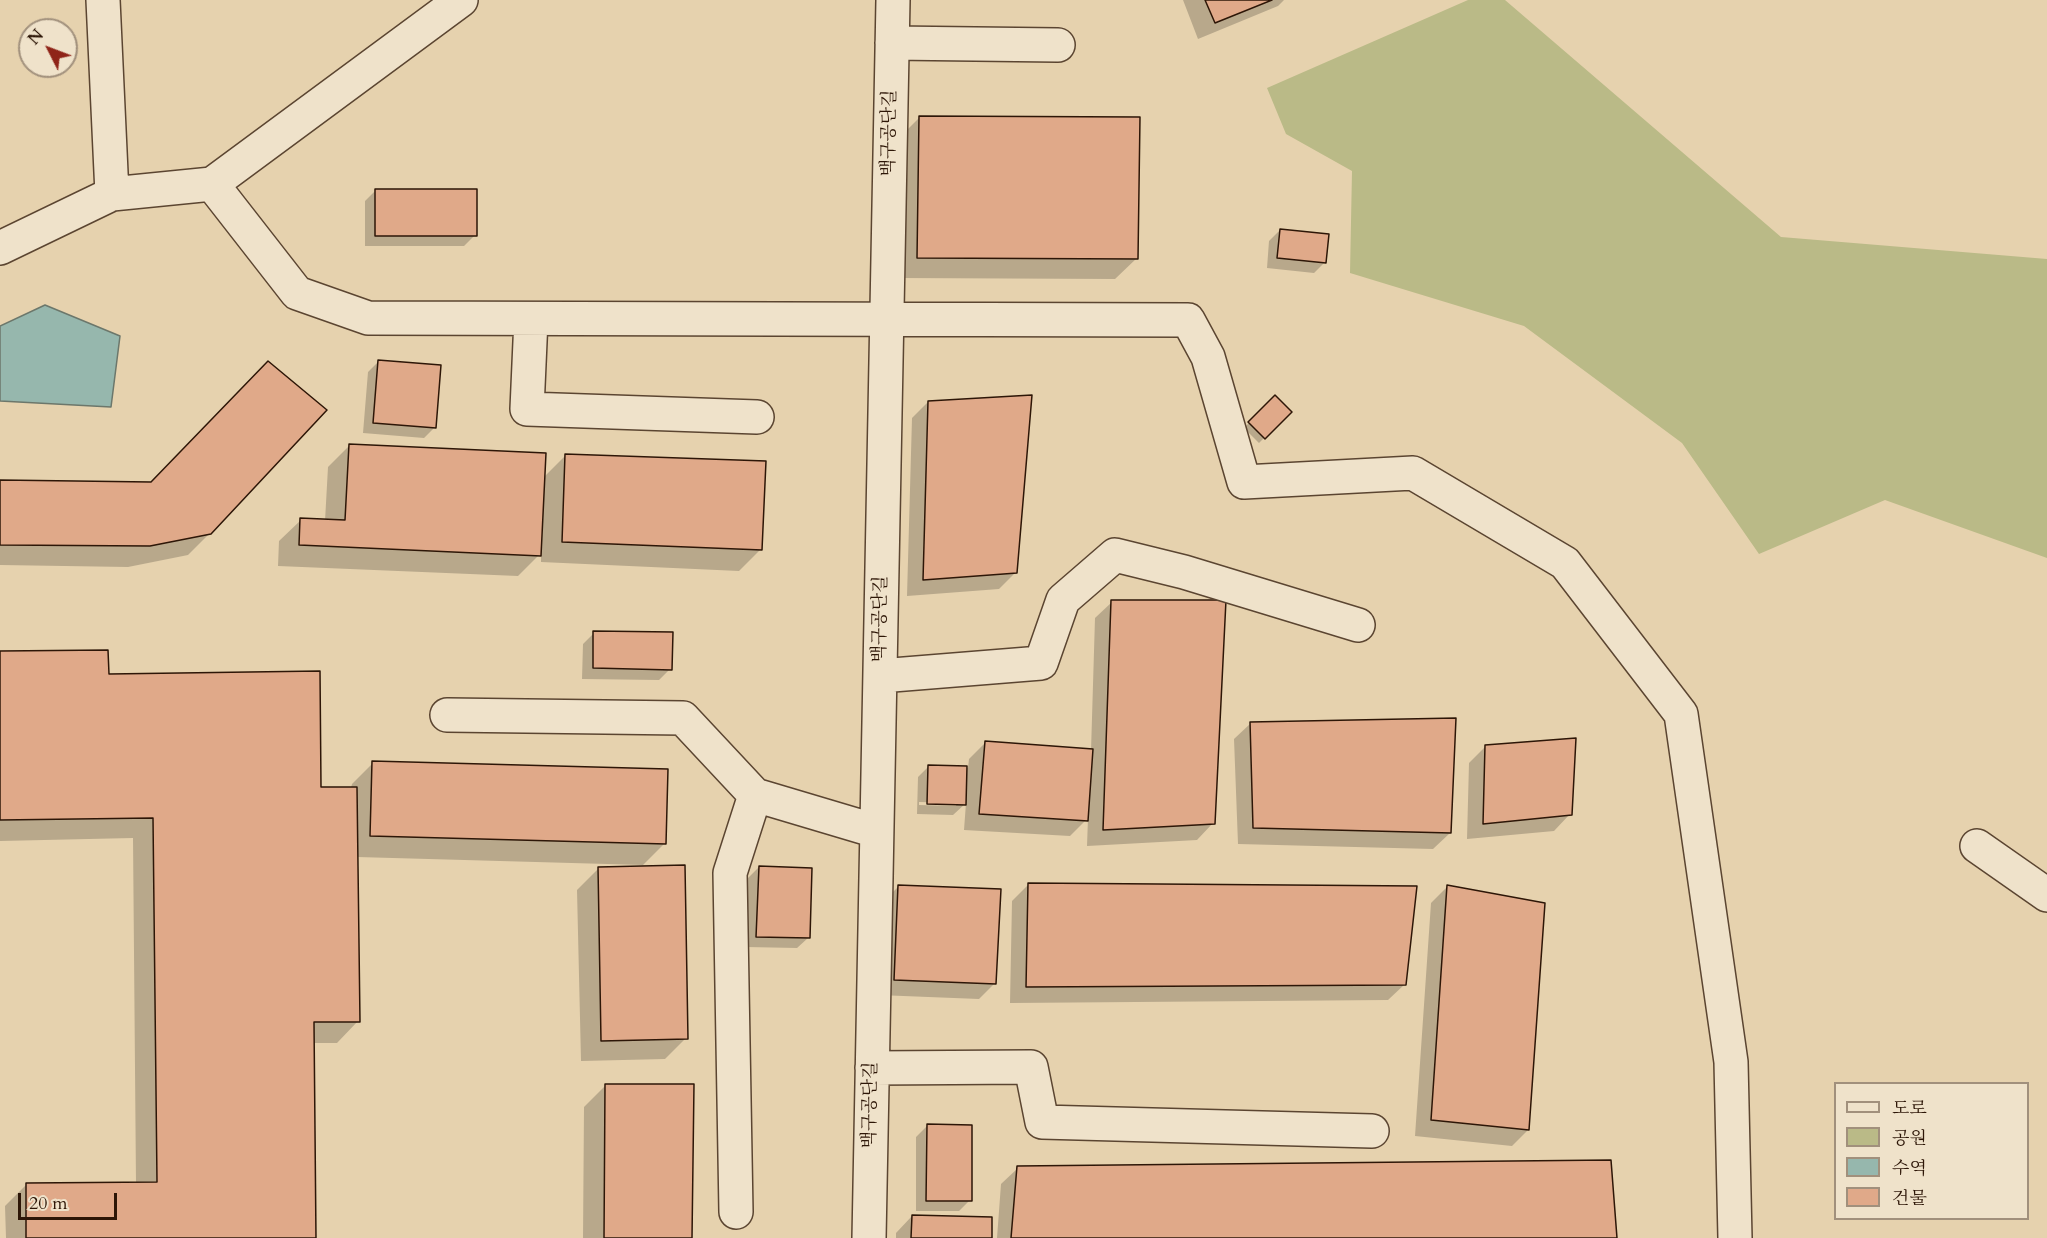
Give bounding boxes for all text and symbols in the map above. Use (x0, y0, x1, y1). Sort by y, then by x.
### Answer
north arrow (18, 18, 78, 78)
text: N (23, 25, 49, 50)
street label: 백구공단길 (878, 89, 902, 177)
street label: 백구공단길 (869, 575, 893, 663)
street label: 백구공단길 (859, 1061, 883, 1149)
legend (1834, 1082, 2029, 1220)
text: 도로 (1892, 1096, 1927, 1121)
text: 공원 (1892, 1126, 1927, 1151)
text: 수역 (1892, 1156, 1927, 1181)
scale bar (21, 1181, 120, 1219)
text: 건물 (1892, 1186, 1927, 1211)
text: 20 m (29, 1191, 68, 1216)

